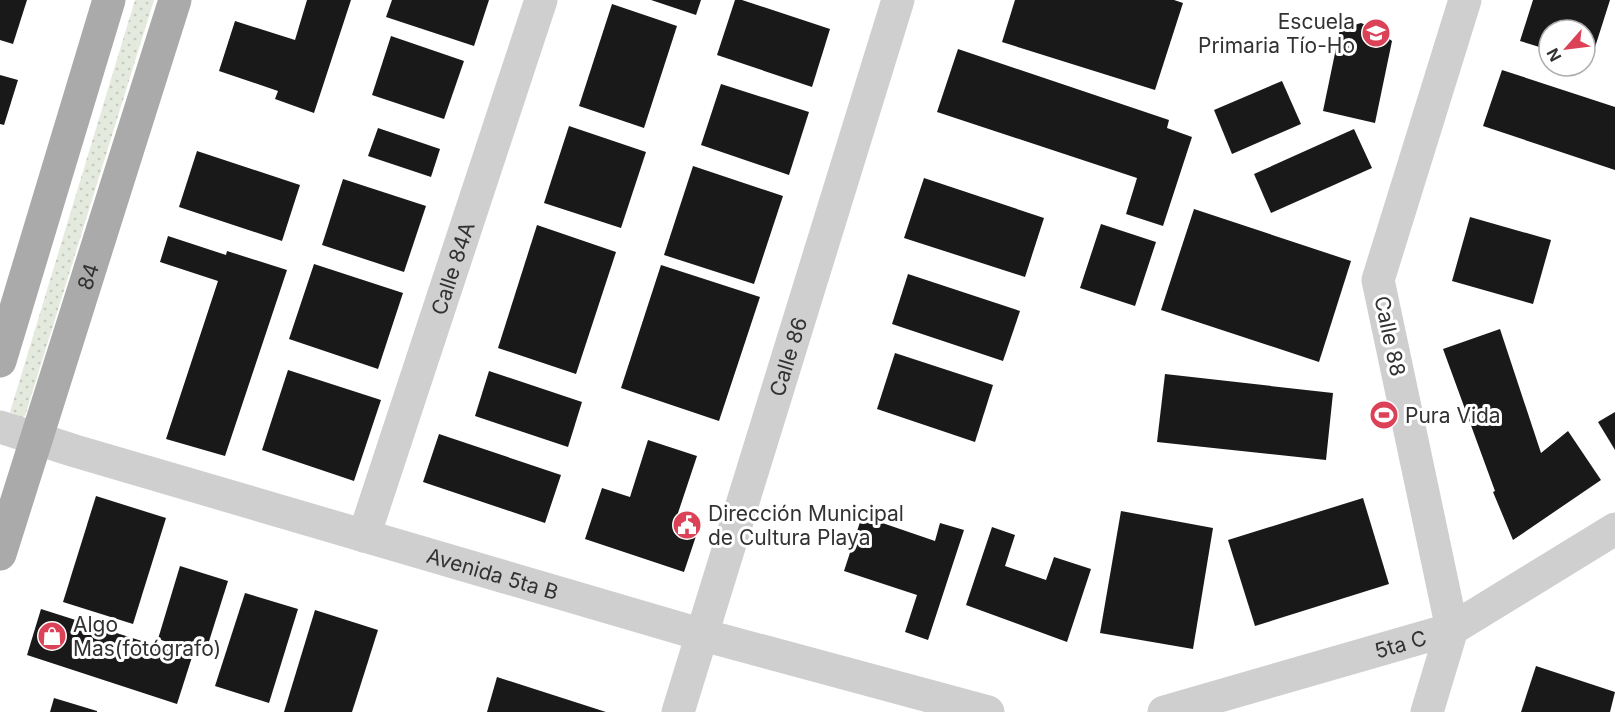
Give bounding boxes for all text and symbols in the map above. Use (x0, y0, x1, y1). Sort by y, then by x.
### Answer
place label: Escuela Primaria Tío-Ho (1198, 9, 1355, 58)
school or university icon: Escuela Primaria Tío-Ho (1360, 17, 1392, 49)
north arrow (1537, 18, 1597, 78)
text: N (1542, 45, 1565, 65)
street label: Calle 84A (425, 218, 479, 318)
street label: 84 (72, 260, 104, 293)
street label: Calle 88 (1369, 294, 1411, 378)
street label: Calle 86 (764, 314, 812, 399)
sports icon: Pura Vida (1368, 399, 1400, 431)
place label: Pura Vida (1405, 403, 1501, 428)
place label: Dirección Municipal de Cultura Playa (708, 501, 904, 550)
public building icon: Dirección Municipal de Cultura Playa (671, 509, 703, 541)
street label: Avenida 5ta B (424, 542, 561, 605)
place label: Algo Mas(fotógrafo) (73, 612, 221, 661)
shop icon: Algo Mas(fotógrafo) (36, 620, 68, 652)
street label: 5ta C (1372, 625, 1429, 663)

